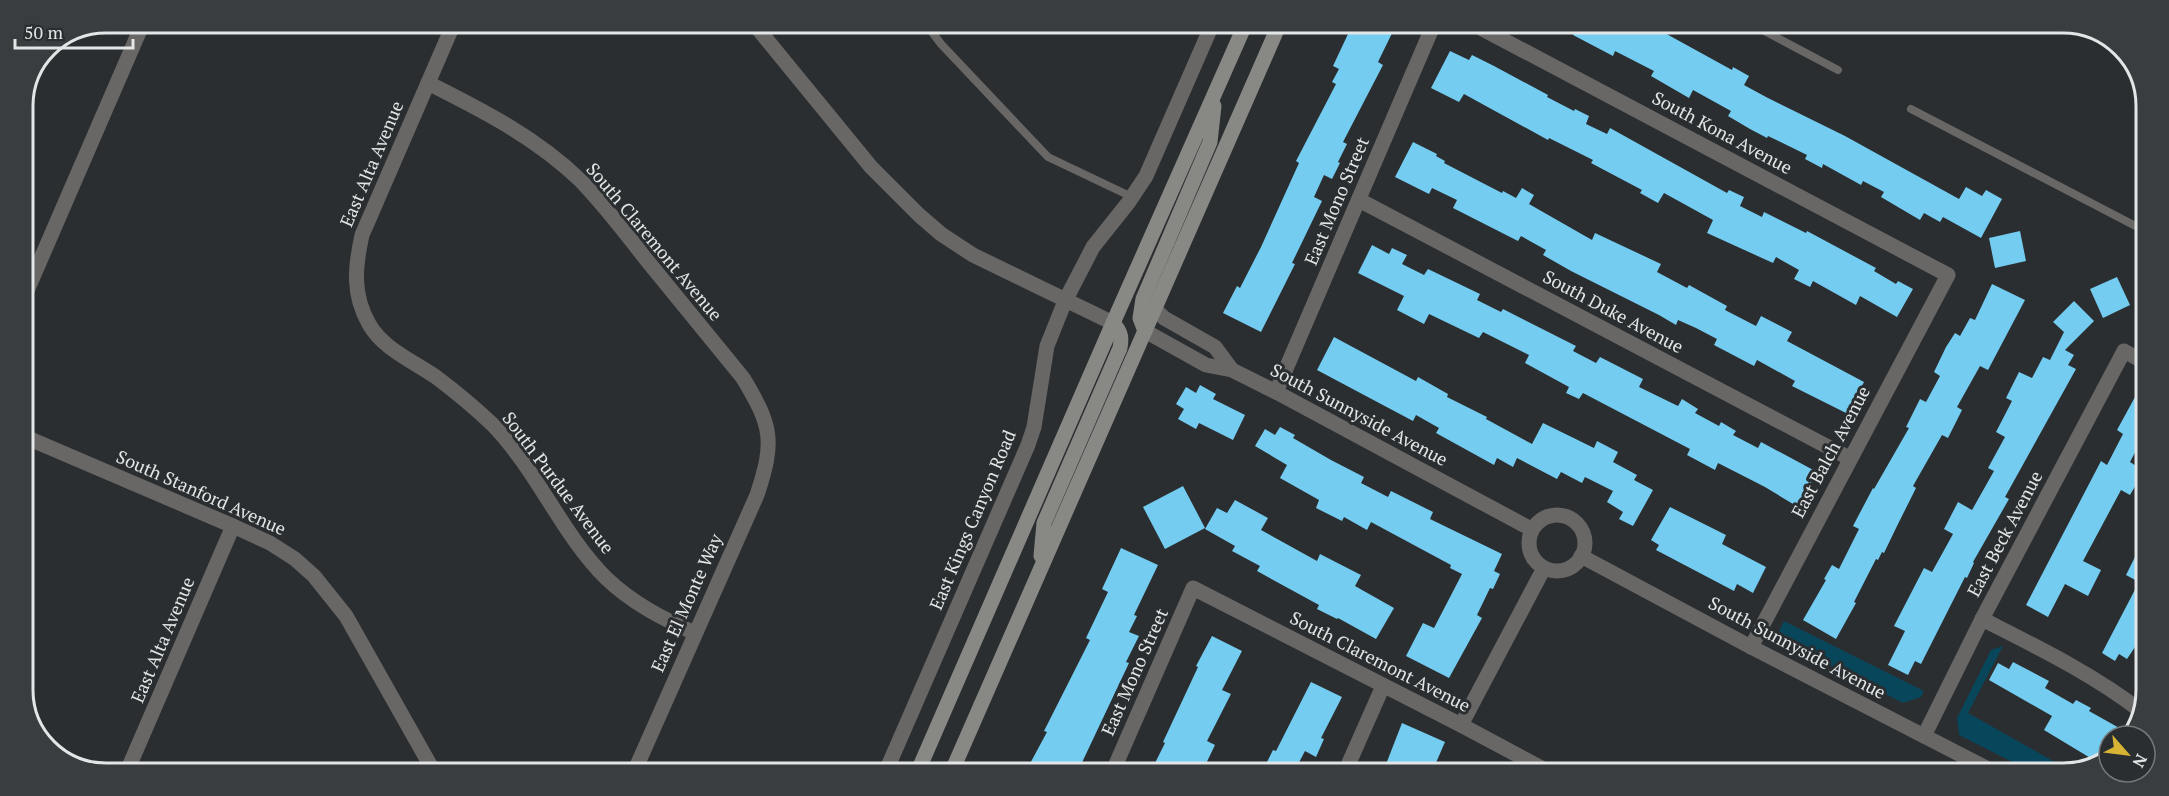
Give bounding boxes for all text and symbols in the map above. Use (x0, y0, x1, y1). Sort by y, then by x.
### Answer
scale bar (15, 12, 134, 50)
text: 50 m (24, 20, 64, 44)
street label: South Kona Avenue (1648, 85, 1797, 179)
street label: East Alta Avenue (334, 97, 408, 230)
street label: East Mono Street (1298, 133, 1374, 268)
street label: South Claremont Avenue (581, 157, 728, 325)
street label: South Duke Avenue (1539, 264, 1688, 358)
street label: South Sunnyside Avenue (1267, 357, 1452, 471)
street label: East Balch Avenue (1785, 381, 1875, 522)
street label: South Purdue Avenue (498, 407, 620, 558)
street label: East Kings Canyon Road (923, 426, 1021, 613)
street label: South Stanford Avenue (113, 444, 290, 540)
street label: East Beck Avenue (1961, 466, 2047, 601)
street label: East El Monte Way (645, 529, 728, 675)
street label: East Alta Avenue (125, 573, 199, 706)
street label: South Sunnyside Avenue (1705, 590, 1890, 704)
street label: East Mono Street (1095, 604, 1173, 739)
street label: South Claremont Avenue (1286, 605, 1475, 717)
north arrow (2097, 724, 2157, 784)
text: N (2128, 751, 2153, 772)

